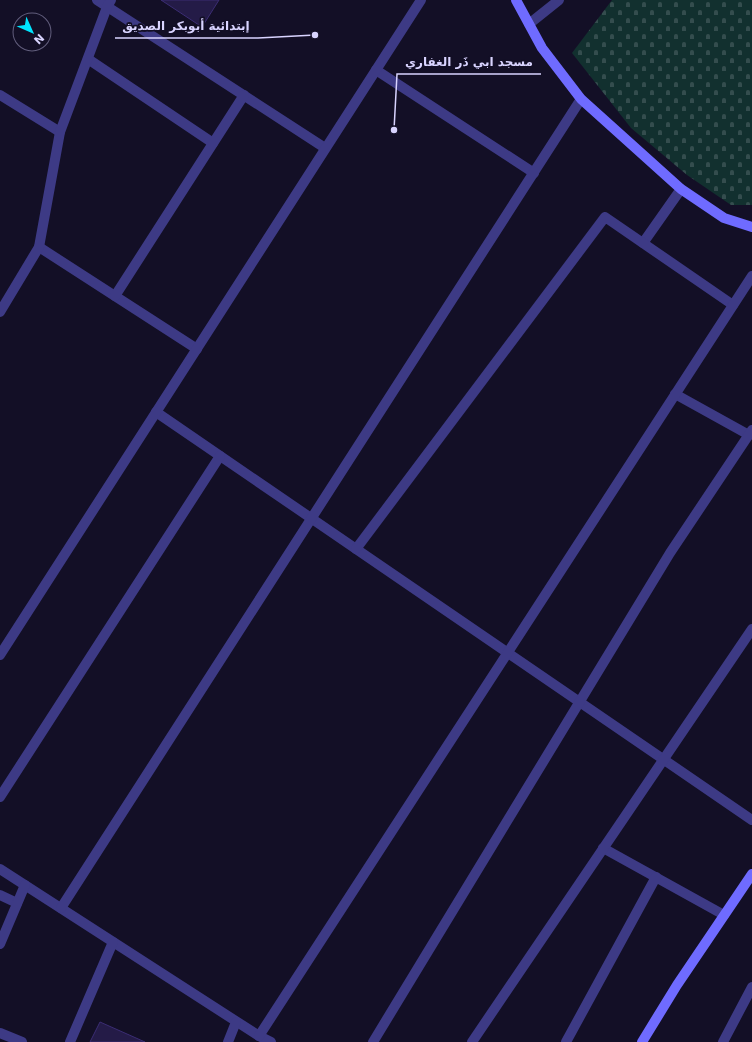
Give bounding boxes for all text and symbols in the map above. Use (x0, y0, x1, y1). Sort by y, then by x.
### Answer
north arrow (12, 12, 52, 52)
callout: إبتدائية أبوبكر الصديق (115, 14, 258, 38)
text: إبتدائية أبوبكر الصديق (122, 18, 250, 34)
text: N (31, 31, 47, 47)
callout: مسجد ابي ذَر الغفاري (397, 50, 541, 74)
text: مسجد ابي ذَر الغفاري (405, 55, 533, 69)

